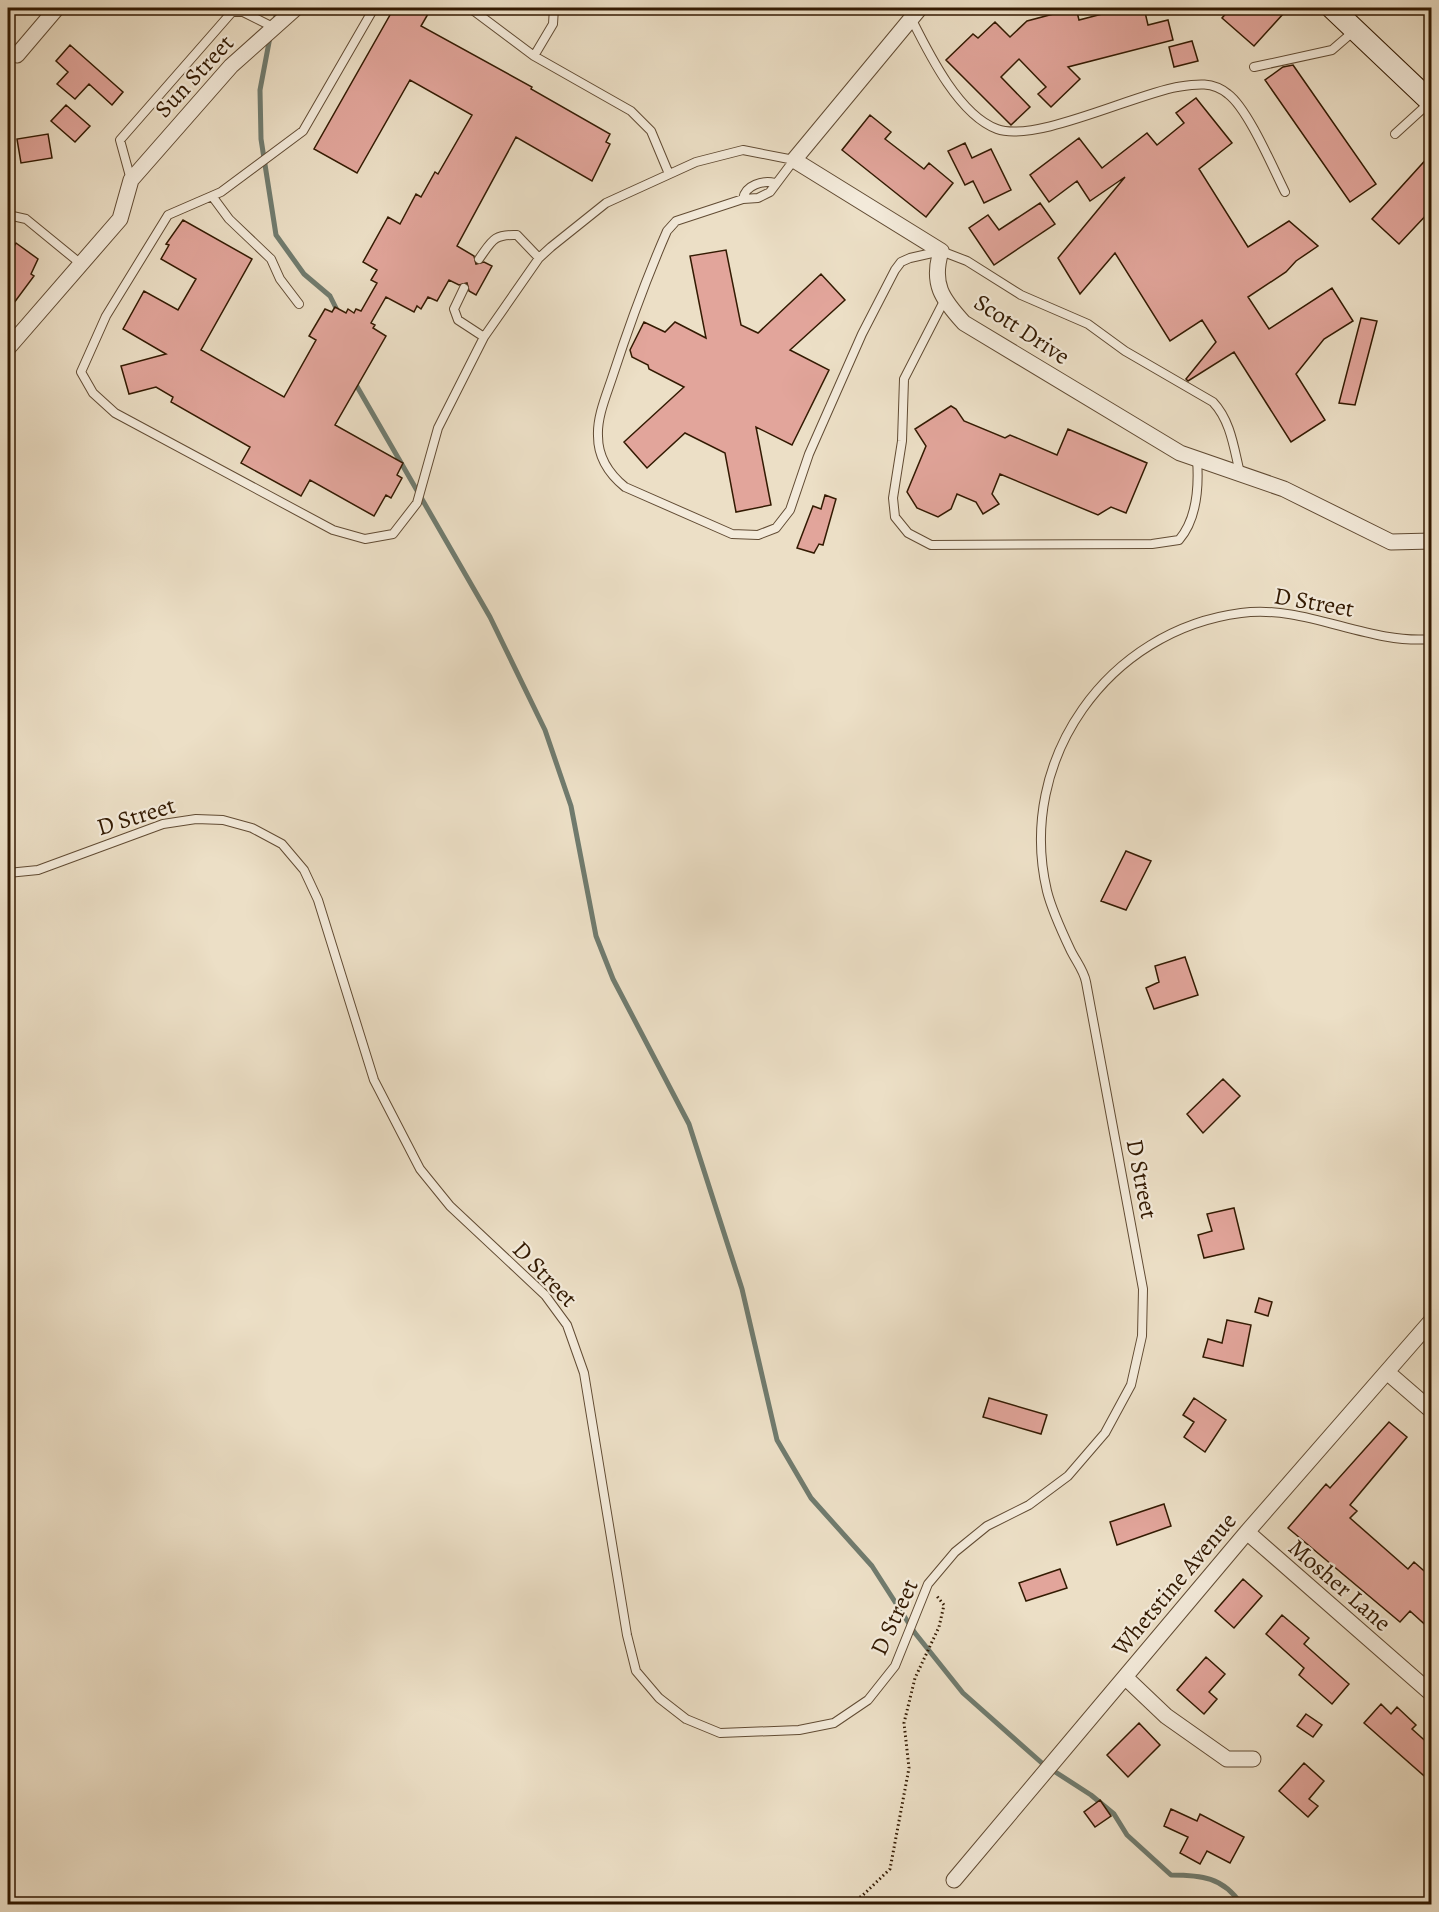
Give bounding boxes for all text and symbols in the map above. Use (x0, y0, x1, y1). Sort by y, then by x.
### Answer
street label: Sun Street (147, 28, 241, 124)
street label: Scott Drive (968, 286, 1076, 372)
street label: D Street (1272, 579, 1357, 625)
street label: D Street (93, 789, 179, 843)
street label: D Street (1119, 1136, 1165, 1222)
street label: D Street (505, 1234, 585, 1314)
street label: Whetstine Avenue (1104, 1506, 1243, 1663)
street label: Mosher Lane (1282, 1532, 1398, 1638)
street label: D Street (862, 1574, 926, 1660)

